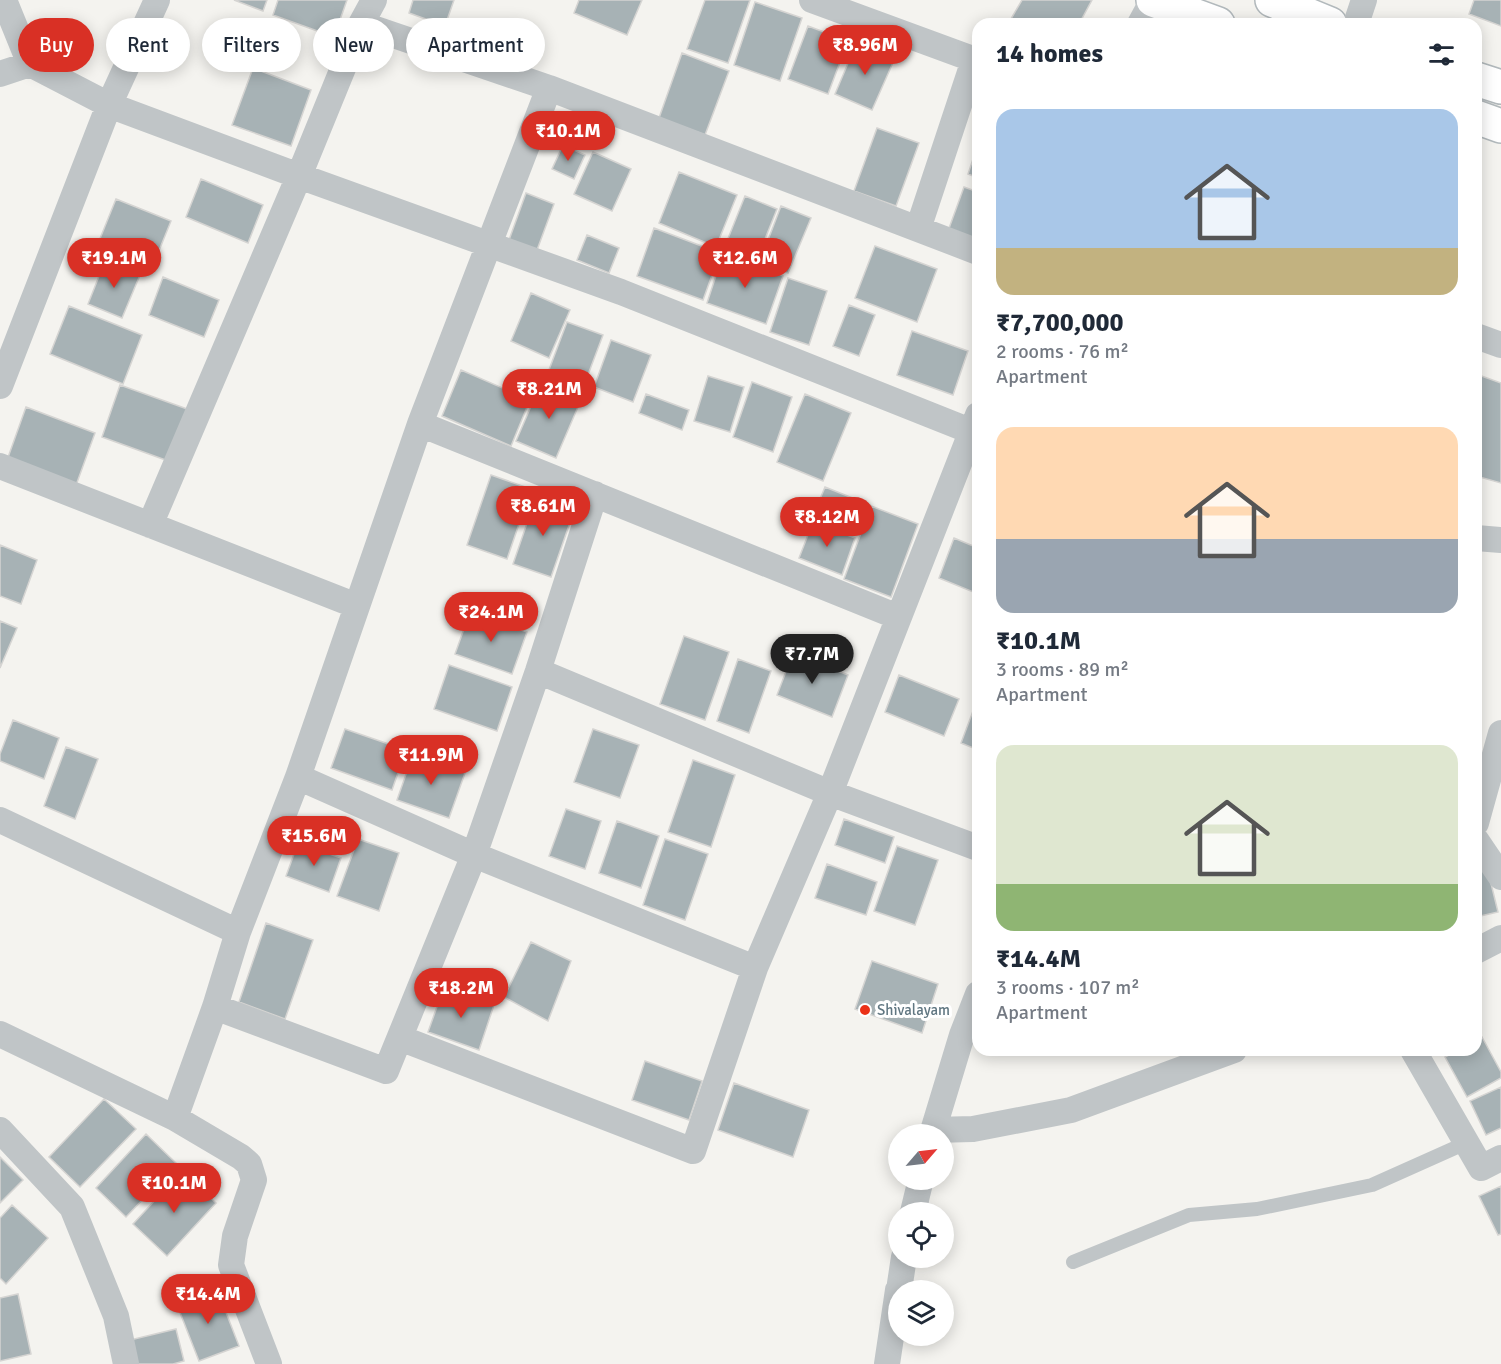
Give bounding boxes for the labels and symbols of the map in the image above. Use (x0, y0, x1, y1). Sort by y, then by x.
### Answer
pin: ₹8.96M (816, 25, 914, 76)
pin: ₹10.1M (519, 111, 617, 162)
pin: ₹19.1M (65, 238, 163, 289)
pin: ₹12.6M (696, 238, 794, 289)
pin: ₹8.21M (500, 369, 598, 420)
pin: ₹8.61M (494, 486, 592, 537)
pin: ₹8.12M (778, 497, 876, 548)
pin: ₹24.1M (442, 592, 540, 643)
pin: ₹7.7M (770, 634, 854, 685)
pin: ₹11.9M (382, 735, 480, 786)
pin: ₹15.6M (265, 816, 363, 867)
pin: ₹18.2M (412, 968, 510, 1019)
place label: Shivalayam (877, 1001, 950, 1019)
marker: Shivalayam (858, 1003, 872, 1017)
north arrow (888, 1124, 954, 1190)
pin: ₹10.1M (125, 1163, 223, 1214)
pin: ₹14.4M (159, 1274, 257, 1325)

